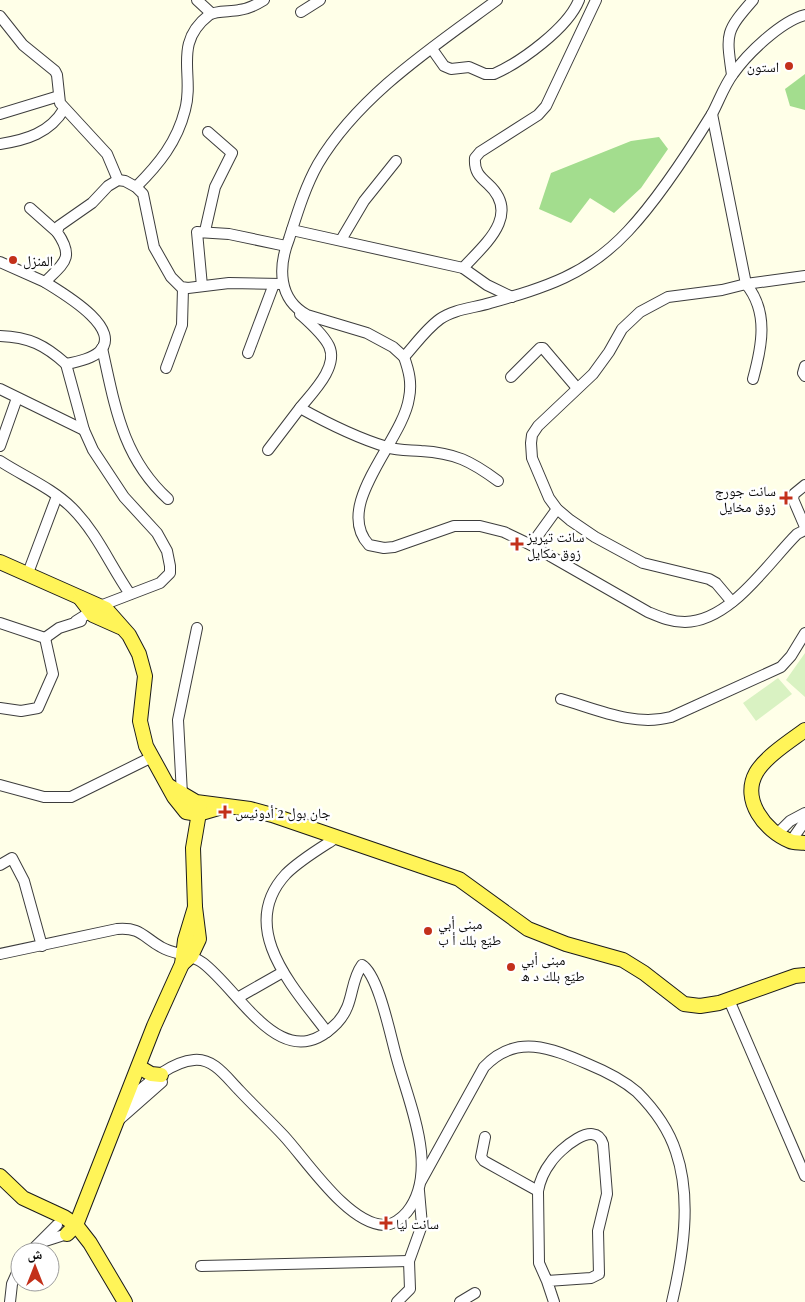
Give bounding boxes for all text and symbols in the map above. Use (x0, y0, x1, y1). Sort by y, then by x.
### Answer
place label: استون (747, 57, 779, 76)
marker: استون (783, 60, 795, 72)
place label: المنزل (23, 251, 53, 270)
marker: المنزل (7, 254, 19, 266)
place label: سانت جورج زوق مخايل (715, 481, 776, 516)
marker: سانت جورج زوق مخايل (780, 492, 792, 504)
place label: سانت تيريز زوق مكايل (526, 527, 584, 562)
marker: سانت تيريز زوق مكايل (511, 538, 523, 550)
place label: جان بول 2 أدونيس (235, 803, 330, 822)
marker: جان بول 2 أدونيس (219, 806, 231, 818)
place label: مبنى أبي طيّع بلك أ ب (438, 914, 501, 950)
marker: مبنى أبي طيّع بلك أ ب (422, 925, 434, 937)
place label: مبنى أبي طيّع بلك د ه (521, 950, 585, 986)
marker: مبنى أبي طيّع بلك د ه (505, 961, 517, 973)
place label: سانت ليا (396, 1214, 439, 1233)
marker: سانت ليا (380, 1217, 392, 1229)
north arrow (10, 1242, 60, 1292)
text: ش (28, 1244, 43, 1263)

